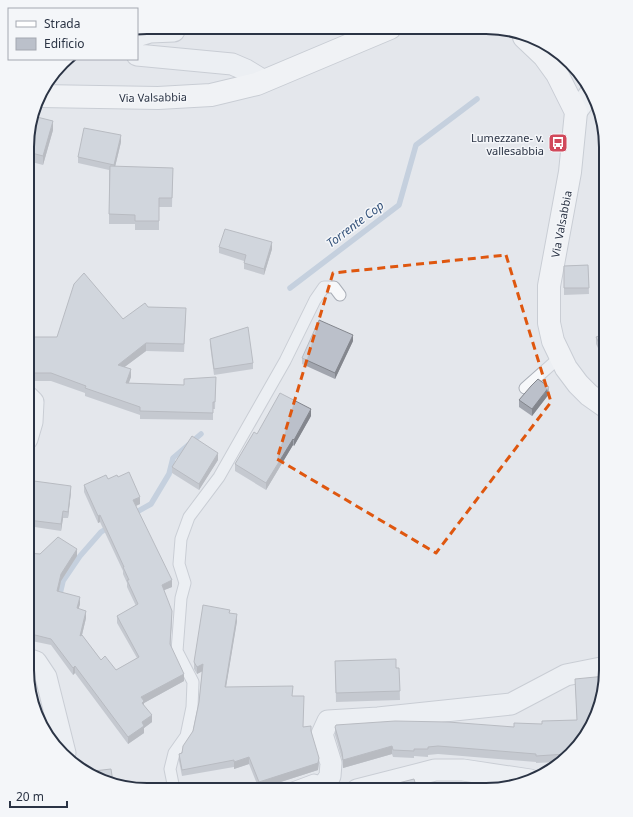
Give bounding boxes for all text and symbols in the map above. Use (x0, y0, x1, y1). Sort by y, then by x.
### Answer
legend (8, 8, 138, 60)
text: Strada (44, 15, 80, 32)
text: Edificio (44, 35, 85, 52)
street label: Via Valsabbia (119, 89, 187, 105)
place label: Lumezzane- v. vallesabbia (471, 130, 544, 158)
bus stop icon: Lumezzane- v. vallesabbia (547, 132, 569, 154)
street label: Via Valsabbia (547, 189, 575, 259)
water label: Torrente Cop (323, 197, 387, 251)
scale bar (10, 783, 67, 809)
text: 20 m (16, 788, 44, 805)

